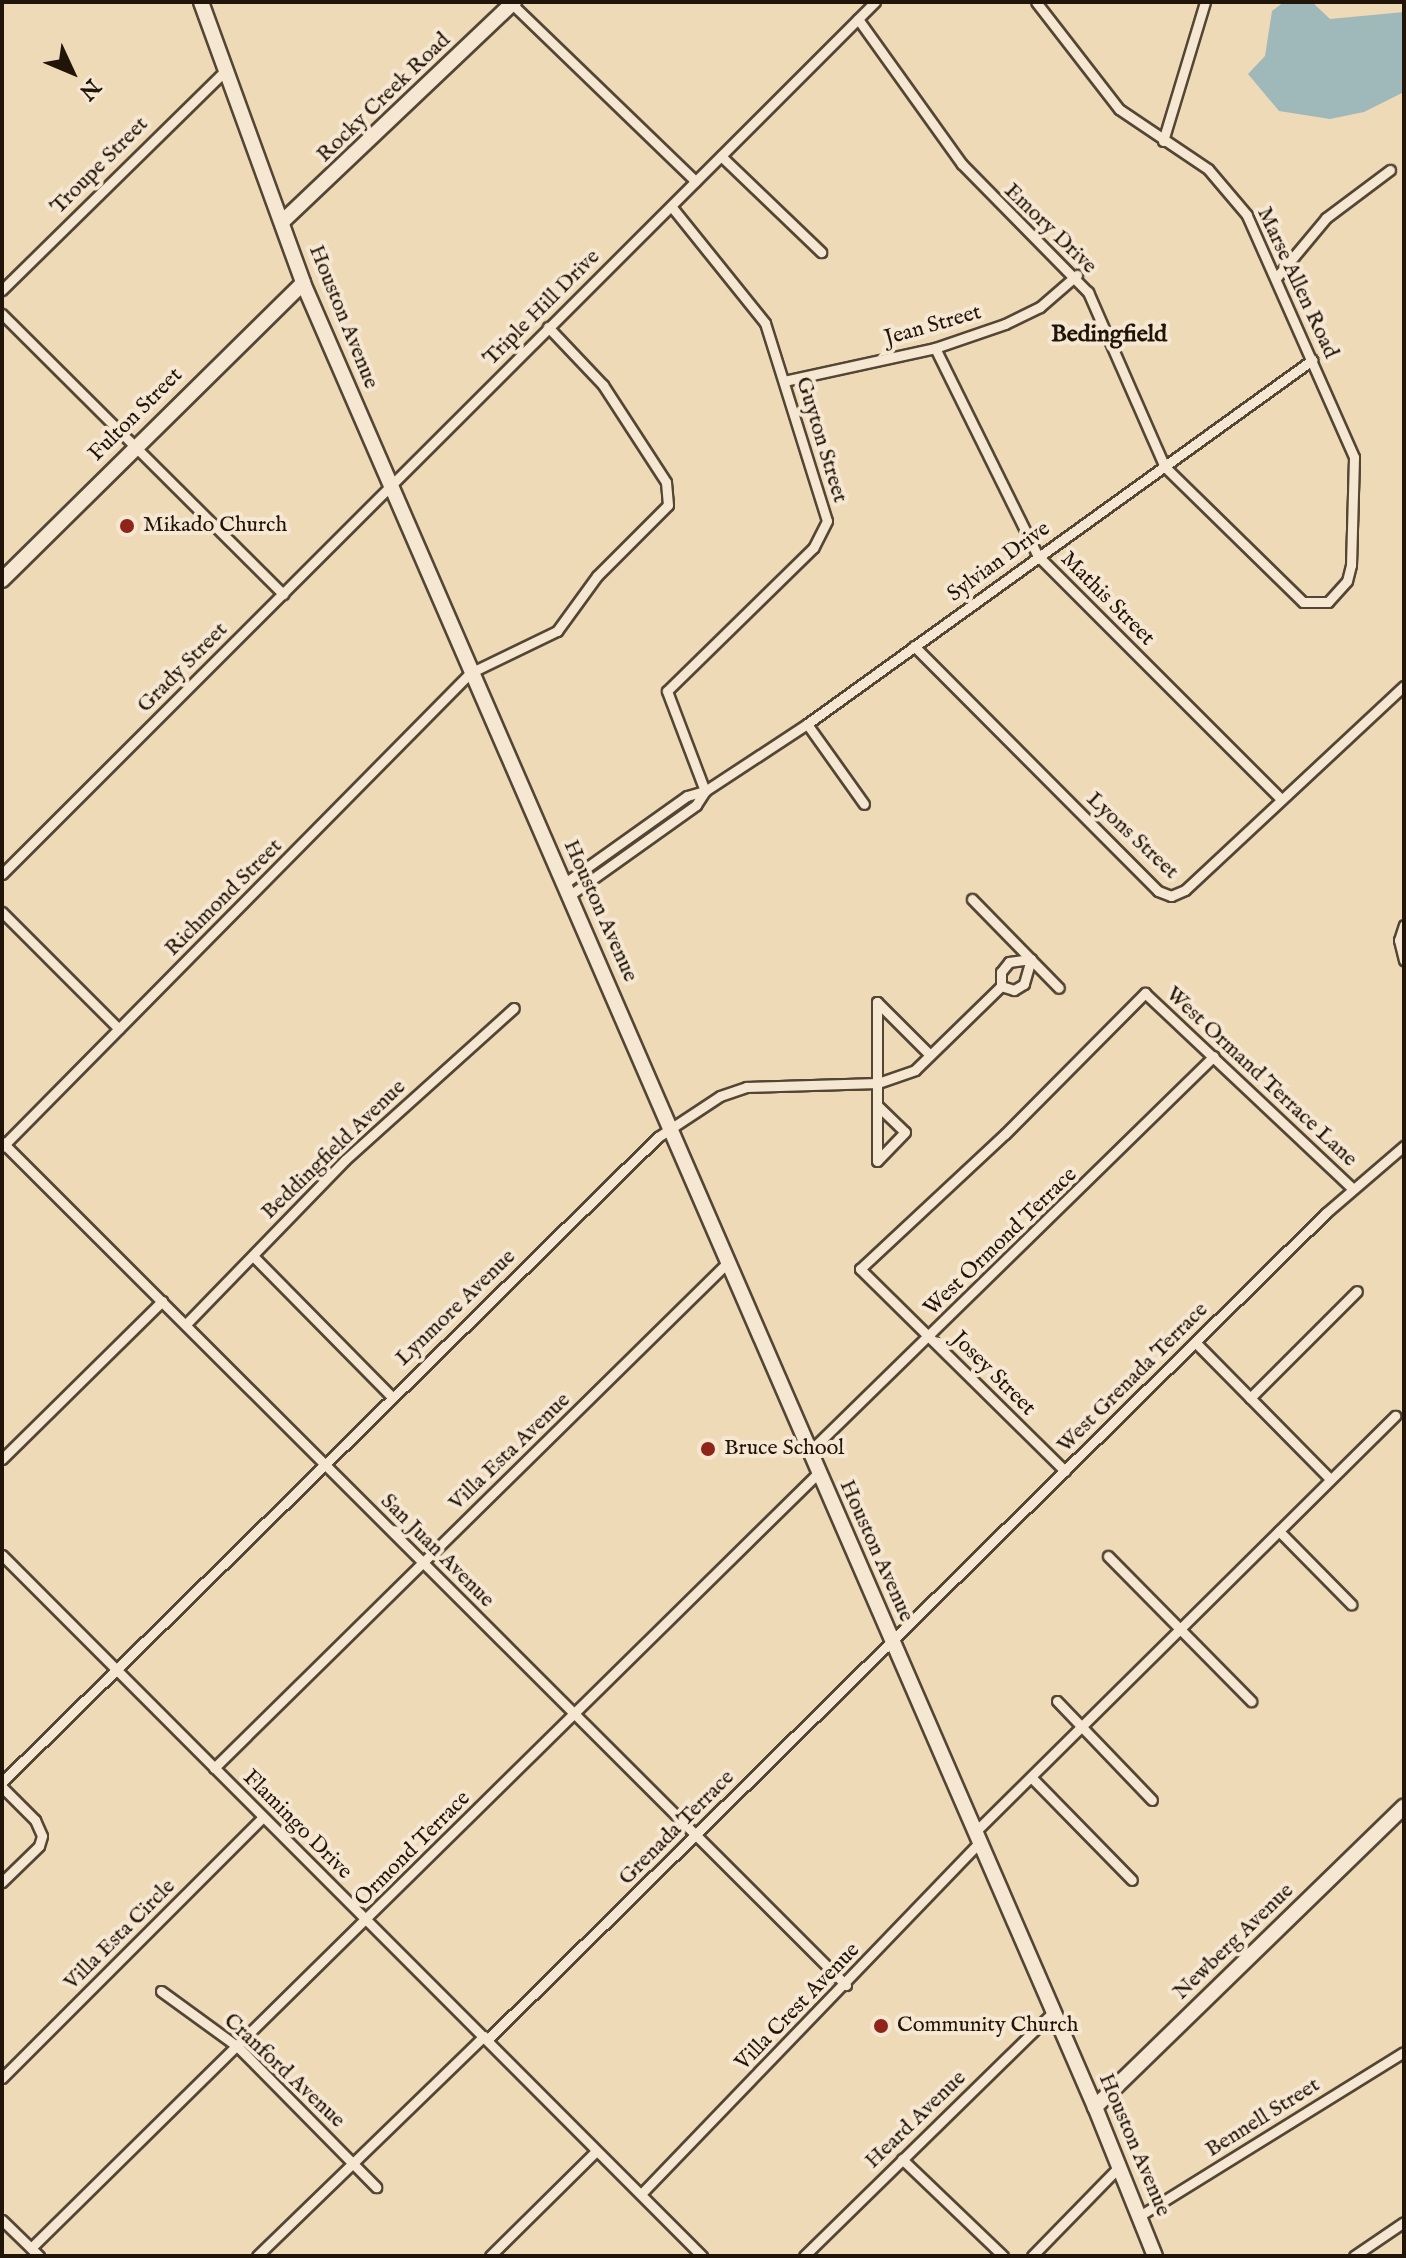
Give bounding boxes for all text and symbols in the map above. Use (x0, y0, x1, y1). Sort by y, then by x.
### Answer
street label: Rocky Creek Road (312, 28, 456, 168)
north arrow (32, 32, 112, 112)
text: N (73, 72, 106, 105)
street label: Troupe Street (46, 112, 154, 220)
street label: Emory Drive (998, 178, 1102, 280)
street label: Marse Allen Road (1250, 203, 1344, 363)
street label: Houston Avenue (302, 241, 384, 393)
street label: Triple Hill Drive (478, 244, 606, 372)
street label: Jean Street (882, 300, 984, 352)
district label: Bedingfield (1051, 321, 1167, 349)
street label: Fulton Street (84, 363, 188, 467)
street label: Guyton Street (789, 374, 853, 506)
place label: Mikado Church (143, 513, 287, 539)
street label: Sylvian Drive (943, 516, 1055, 608)
marker: Mikado Church (118, 517, 136, 535)
street label: Mathis Street (1054, 546, 1160, 652)
street label: Grady Street (132, 617, 234, 719)
street label: Lyons Street (1080, 787, 1184, 885)
street label: Richmond Street (160, 834, 288, 962)
street label: Houston Avenue (557, 836, 643, 986)
street label: West Ormand Terrace Lane (1160, 981, 1362, 1173)
street label: Beddingfield Avenue (256, 1074, 412, 1226)
street label: West Ormond Terrace (919, 1162, 1083, 1322)
street label: Lynmore Avenue (390, 1244, 522, 1372)
street label: West Grenada Terrace (1052, 1297, 1214, 1459)
street label: Josey Street (945, 1326, 1041, 1422)
street label: Villa Esta Avenue (444, 1387, 576, 1517)
place label: Bruce School (724, 1436, 844, 1462)
marker: Bruce School (699, 1440, 717, 1458)
street label: Houston Avenue (833, 1476, 919, 1626)
street label: San Juan Avenue (375, 1489, 499, 1613)
street label: Flamingo Drive (237, 1765, 357, 1885)
street label: Grenada Terrace (614, 1765, 740, 1891)
street label: Ormond Terrace (350, 1786, 476, 1912)
street label: Villa Esta Circle (59, 1874, 181, 1996)
street label: Newberg Avenue (1168, 1878, 1300, 2006)
street label: Villa Crest Avenue (730, 1937, 866, 2077)
street label: Cranford Avenue (218, 2008, 350, 2134)
place label: Community Church (897, 2013, 1078, 2039)
marker: Community Church (872, 2017, 890, 2035)
street label: Heard Avenue (860, 2065, 972, 2175)
street label: Houston Avenue (1092, 2070, 1176, 2220)
street label: Bennell Street (1201, 2072, 1325, 2164)

